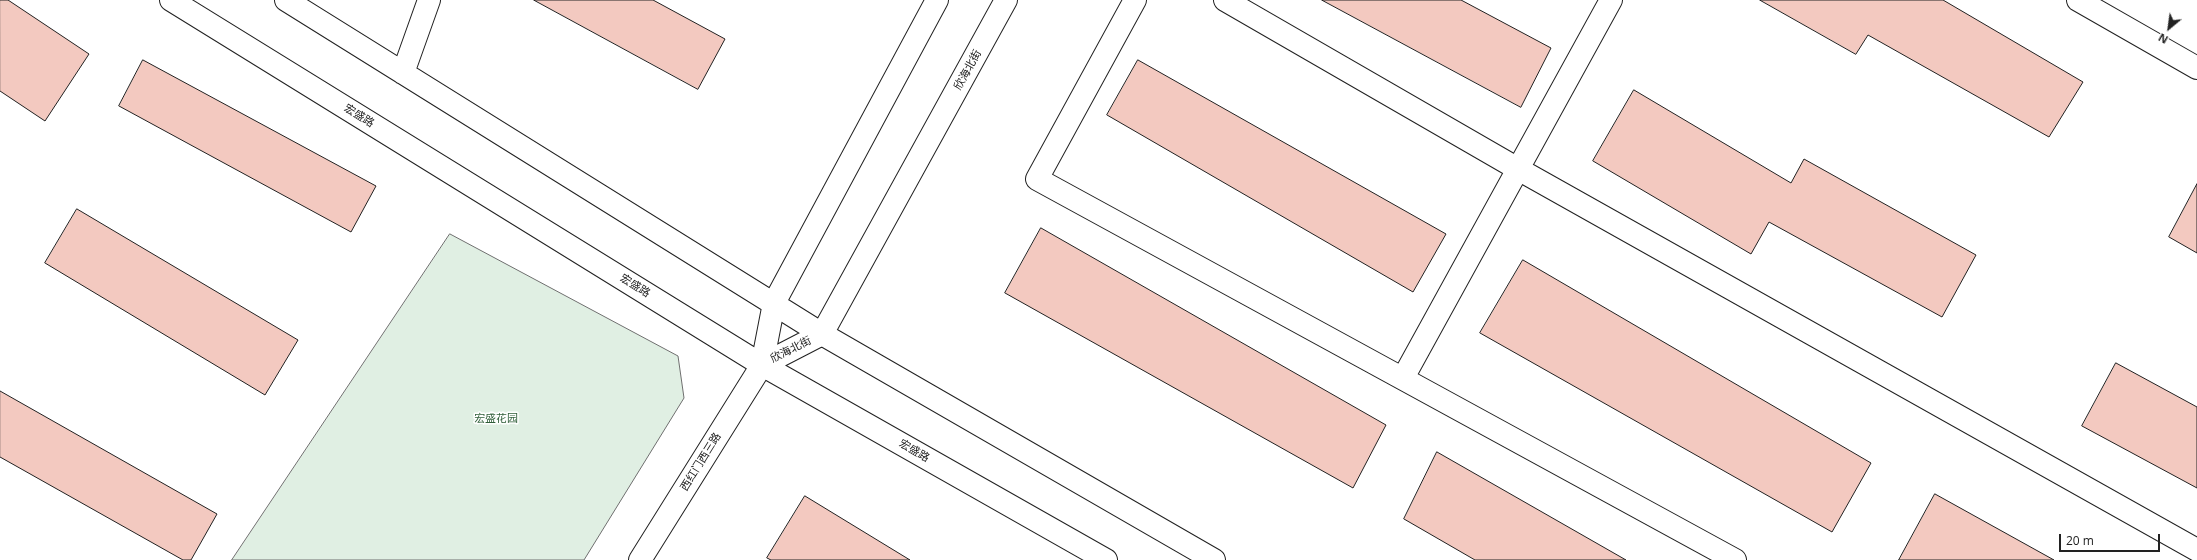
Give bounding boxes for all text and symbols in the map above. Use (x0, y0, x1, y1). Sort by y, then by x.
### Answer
north arrow (2149, 8, 2189, 48)
text: N (2155, 30, 2170, 48)
street label: 欣海北街 (952, 48, 984, 92)
street label: 宏盛路 (342, 102, 376, 130)
street label: 宏盛路 (618, 272, 652, 300)
street label: 欣海北街 (768, 334, 814, 366)
park label: 宏盛花园 (474, 412, 518, 426)
street label: 西红门西三路 (678, 431, 724, 493)
street label: 宏盛路 (896, 437, 932, 465)
scale bar (2061, 526, 2162, 552)
text: 20 m (2066, 532, 2094, 549)

